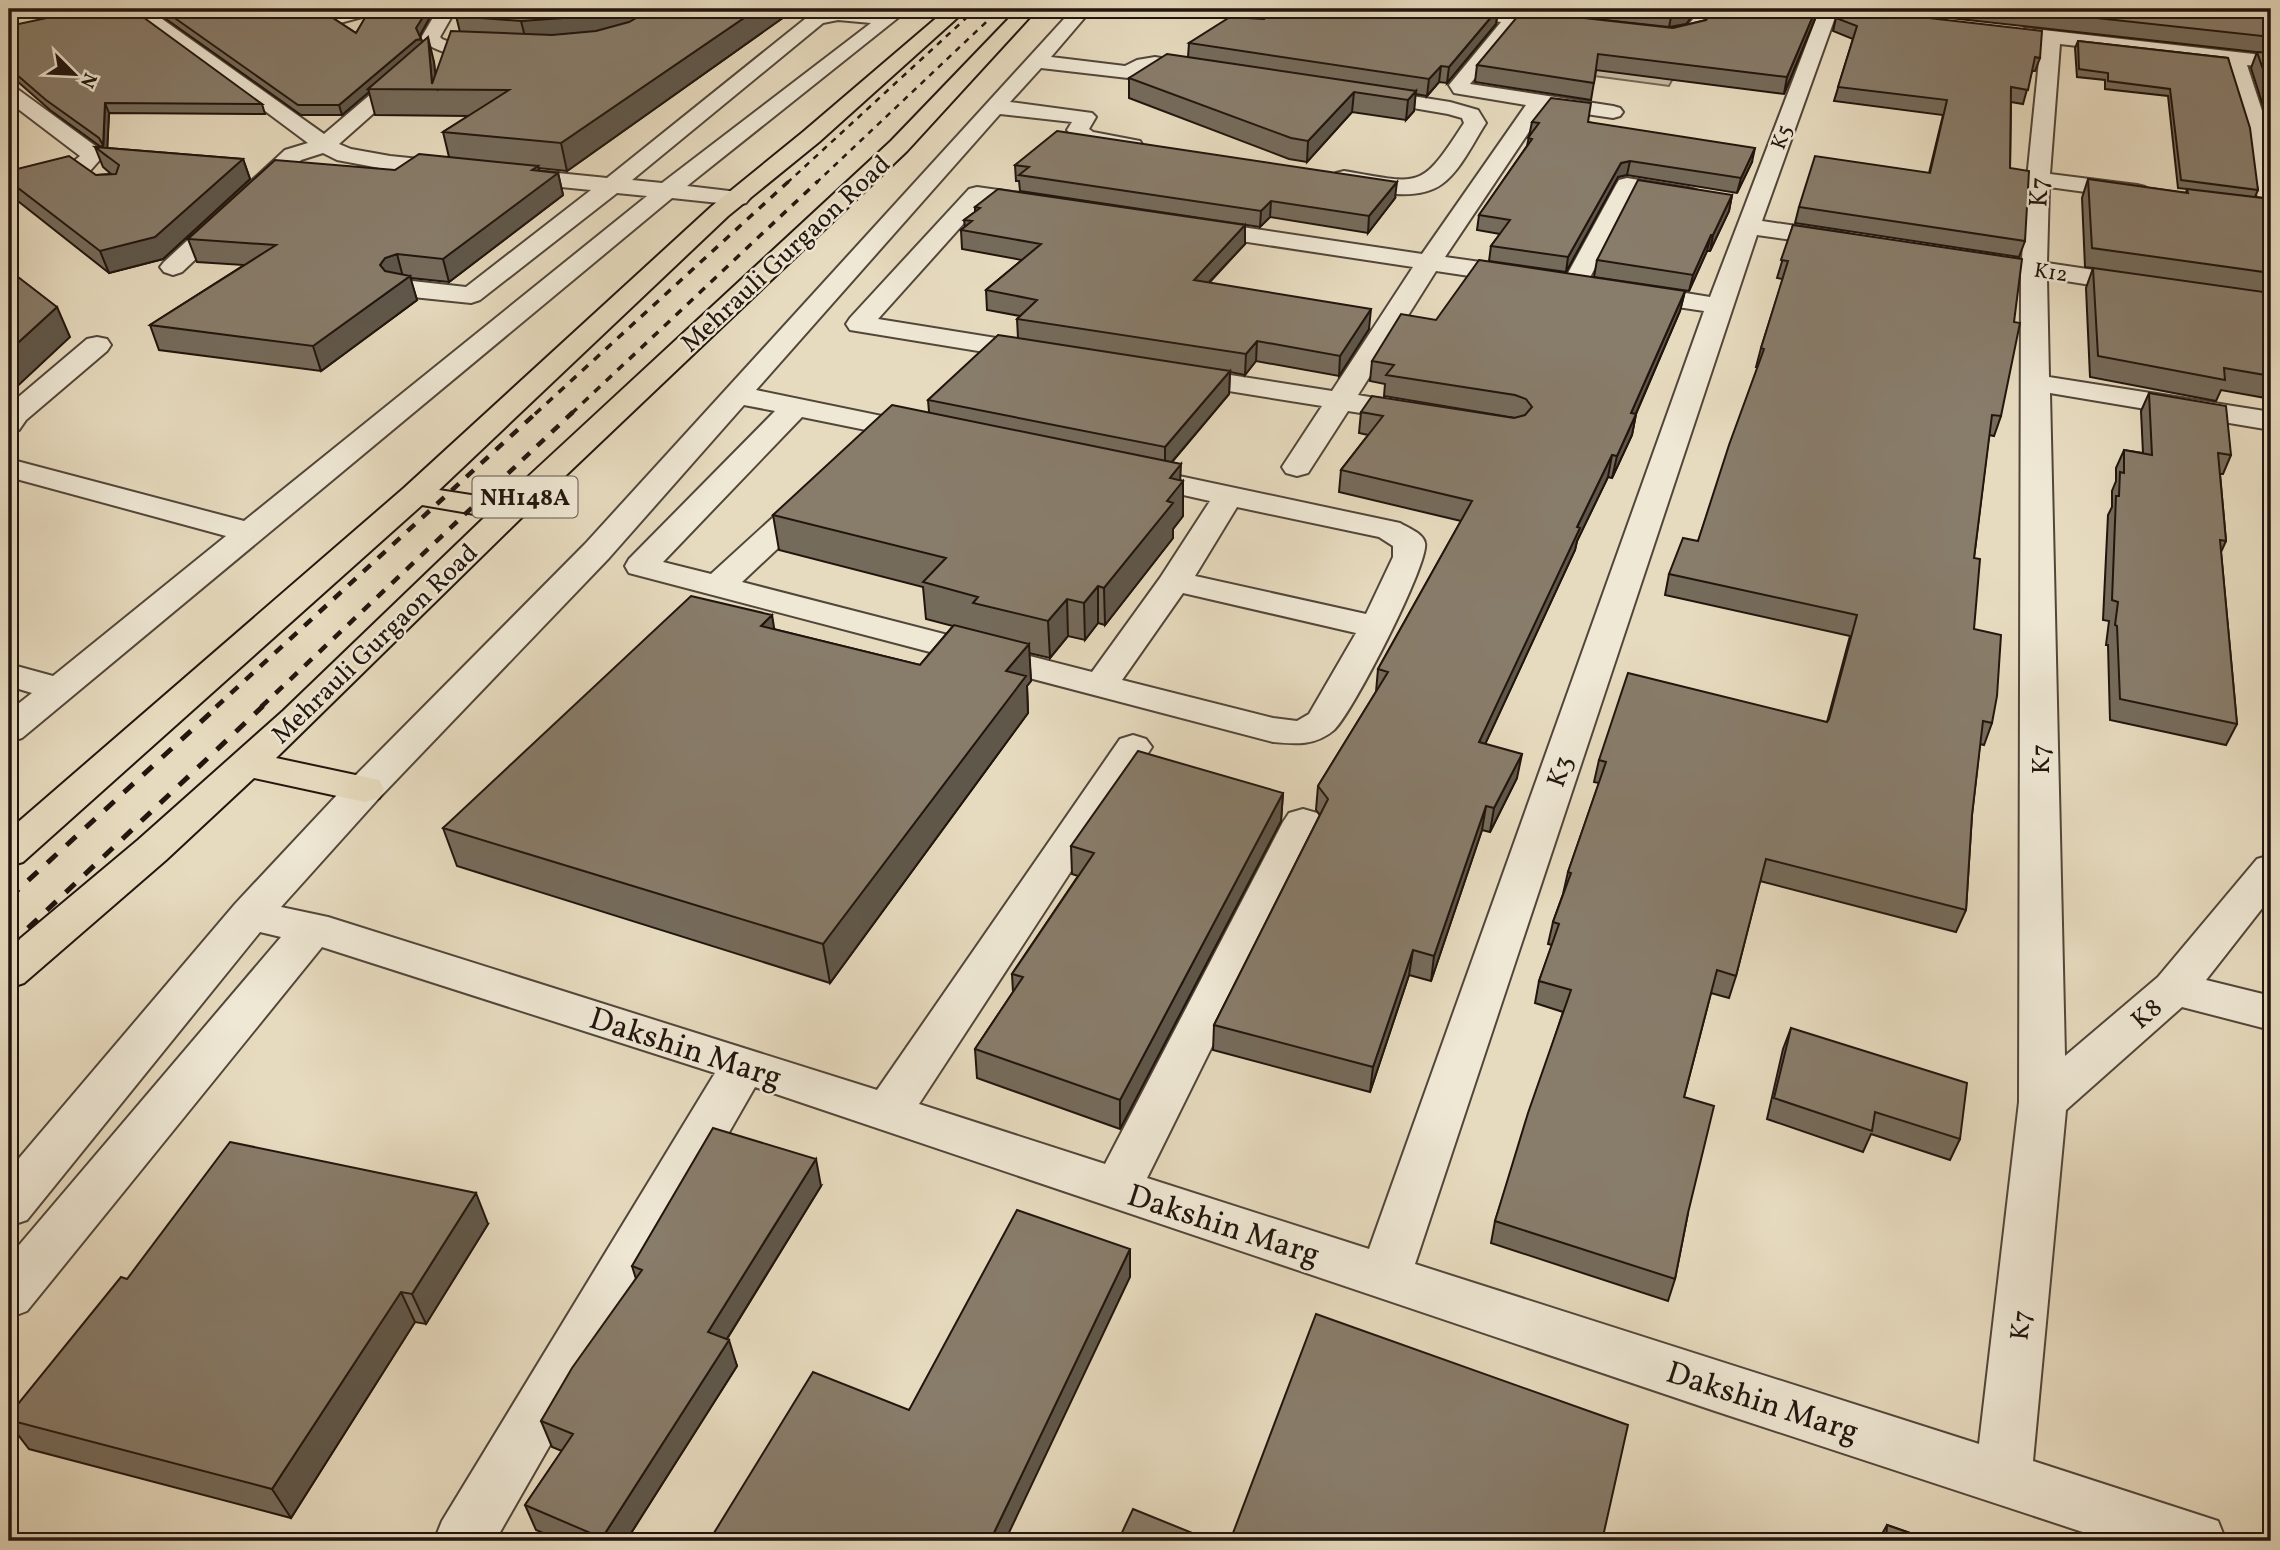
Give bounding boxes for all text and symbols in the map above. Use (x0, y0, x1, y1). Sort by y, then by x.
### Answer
north arrow (38, 38, 108, 108)
text: N (73, 69, 102, 92)
street label: K5 (1765, 121, 1800, 154)
street label: Mehrauli Gurgaon Road (674, 148, 899, 361)
street label: K7 (2021, 176, 2059, 208)
street label: K12 (2032, 257, 2070, 290)
road number: NH148A (472, 476, 578, 518)
street label: Mehrauli Gurgaon Road (264, 536, 487, 753)
street label: K7 (2024, 744, 2060, 774)
street label: K3 (1539, 751, 1583, 792)
street label: K8 (2124, 991, 2171, 1038)
street label: Dakshin Marg (583, 998, 787, 1102)
street label: Dakshin Marg (1121, 1175, 1325, 1279)
street label: K7 (2003, 1308, 2041, 1342)
street label: Dakshin Marg (1660, 1352, 1864, 1456)

